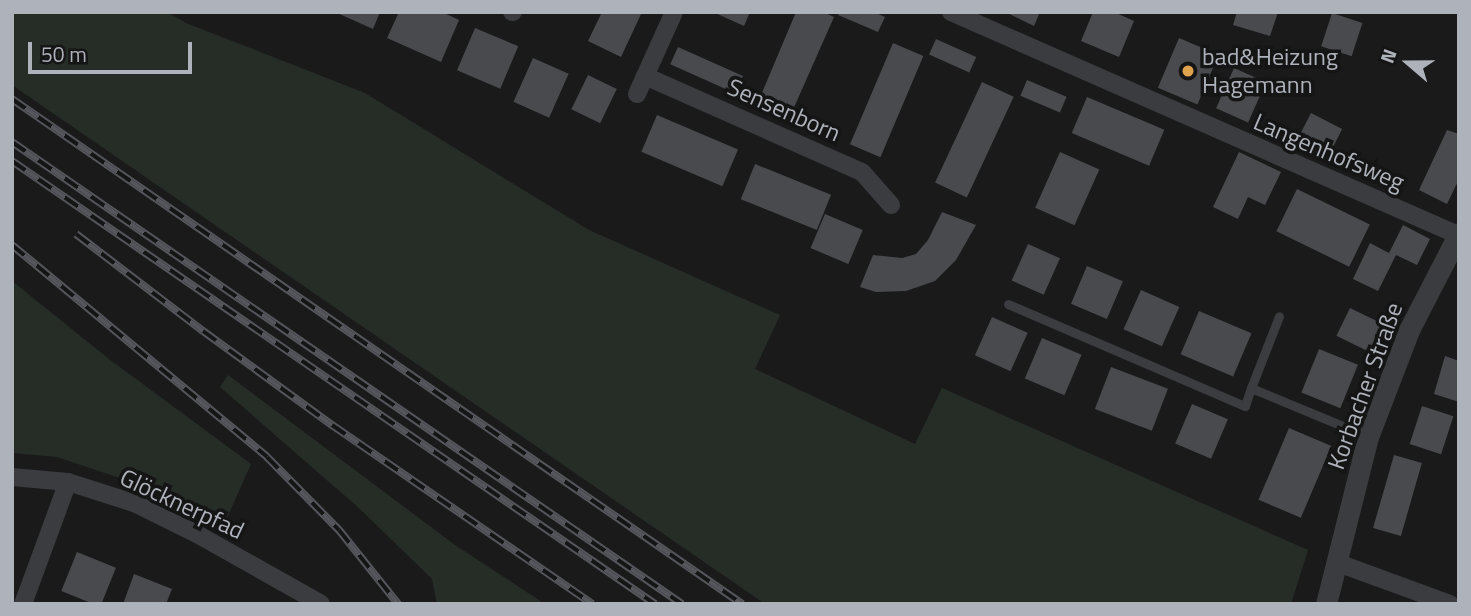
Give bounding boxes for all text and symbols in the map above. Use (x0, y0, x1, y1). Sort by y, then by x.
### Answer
scale bar (32, 28, 196, 72)
north arrow (1373, 28, 1443, 98)
text: 50 m (41, 38, 87, 70)
place label: bad&Heizung Hagemann (1202, 43, 1338, 99)
text: N (1372, 45, 1404, 67)
marker: bad&Heizung Hagemann (1180, 63, 1196, 79)
street label: Sensenborn (723, 72, 845, 148)
street label: Langenhofsweg (1249, 107, 1409, 197)
street label: Korbacher Straße (1321, 299, 1409, 473)
street label: Glöcknerpfad (115, 463, 249, 545)

